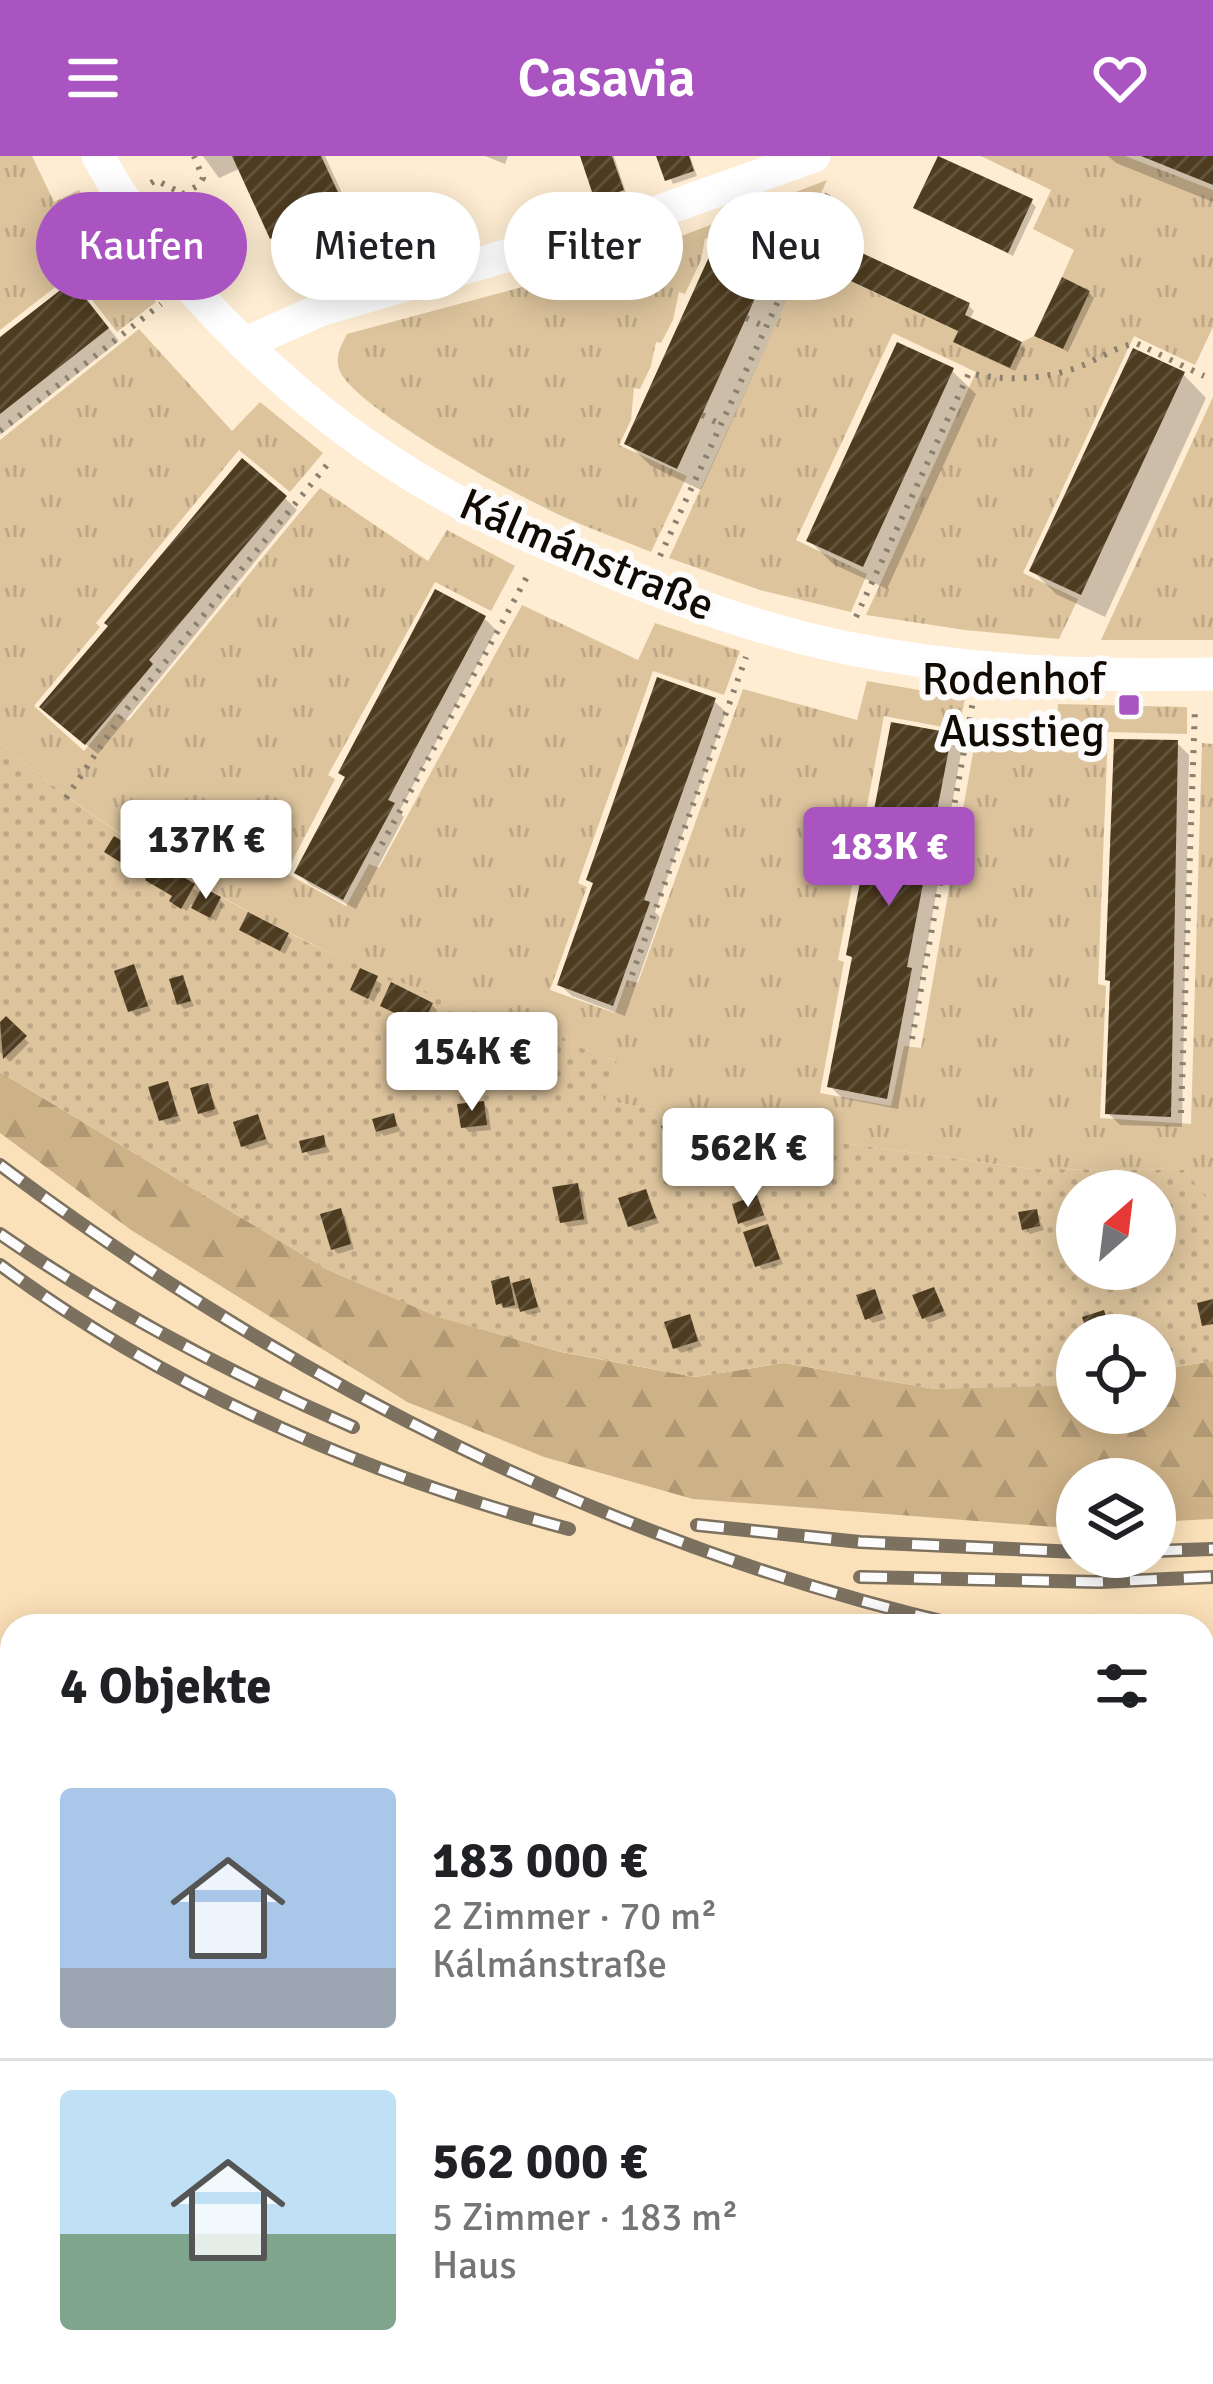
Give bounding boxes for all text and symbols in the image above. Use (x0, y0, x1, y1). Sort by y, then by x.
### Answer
icon: menu (60, 45, 126, 111)
text: Casavia (518, 45, 695, 112)
icon: heart (1087, 45, 1153, 111)
chip: Kaufen (36, 192, 247, 300)
chip: Mieten (271, 192, 480, 300)
chip: Filter (504, 192, 683, 300)
chip: Neu (707, 192, 864, 300)
street label: Kálmánstraße (451, 477, 723, 633)
place label: Rodenhof Ausstieg (922, 652, 1107, 759)
marker: Rodenhof Ausstieg (1116, 692, 1142, 718)
pin: 137K € (108, 800, 304, 902)
pin: 183K € (791, 807, 987, 909)
text: 137K € (147, 815, 265, 863)
text: 183K € (830, 822, 948, 870)
pin: 154K € (374, 1012, 570, 1114)
text: 154K € (413, 1027, 531, 1075)
pin: 562K € (650, 1108, 846, 1210)
text: 562K € (689, 1123, 807, 1171)
north arrow (1056, 1170, 1176, 1290)
map controls (1056, 1170, 1176, 1578)
button: locate (1056, 1314, 1176, 1434)
button: layers (1056, 1458, 1176, 1578)
icon: filters (1089, 1653, 1155, 1719)
text: 4 Objekte (60, 1655, 272, 1718)
text: 183 000 € (432, 1829, 647, 1892)
icon: home (156, 1836, 300, 1980)
text: 2 Zimmer · 70 m² (432, 1892, 717, 1940)
text: Kálmánstraße (432, 1940, 667, 1988)
text: 562 000 € (432, 2130, 647, 2193)
icon: home (156, 2138, 300, 2282)
text: 5 Zimmer · 183 m² (432, 2193, 738, 2241)
text: Haus (432, 2241, 516, 2289)

